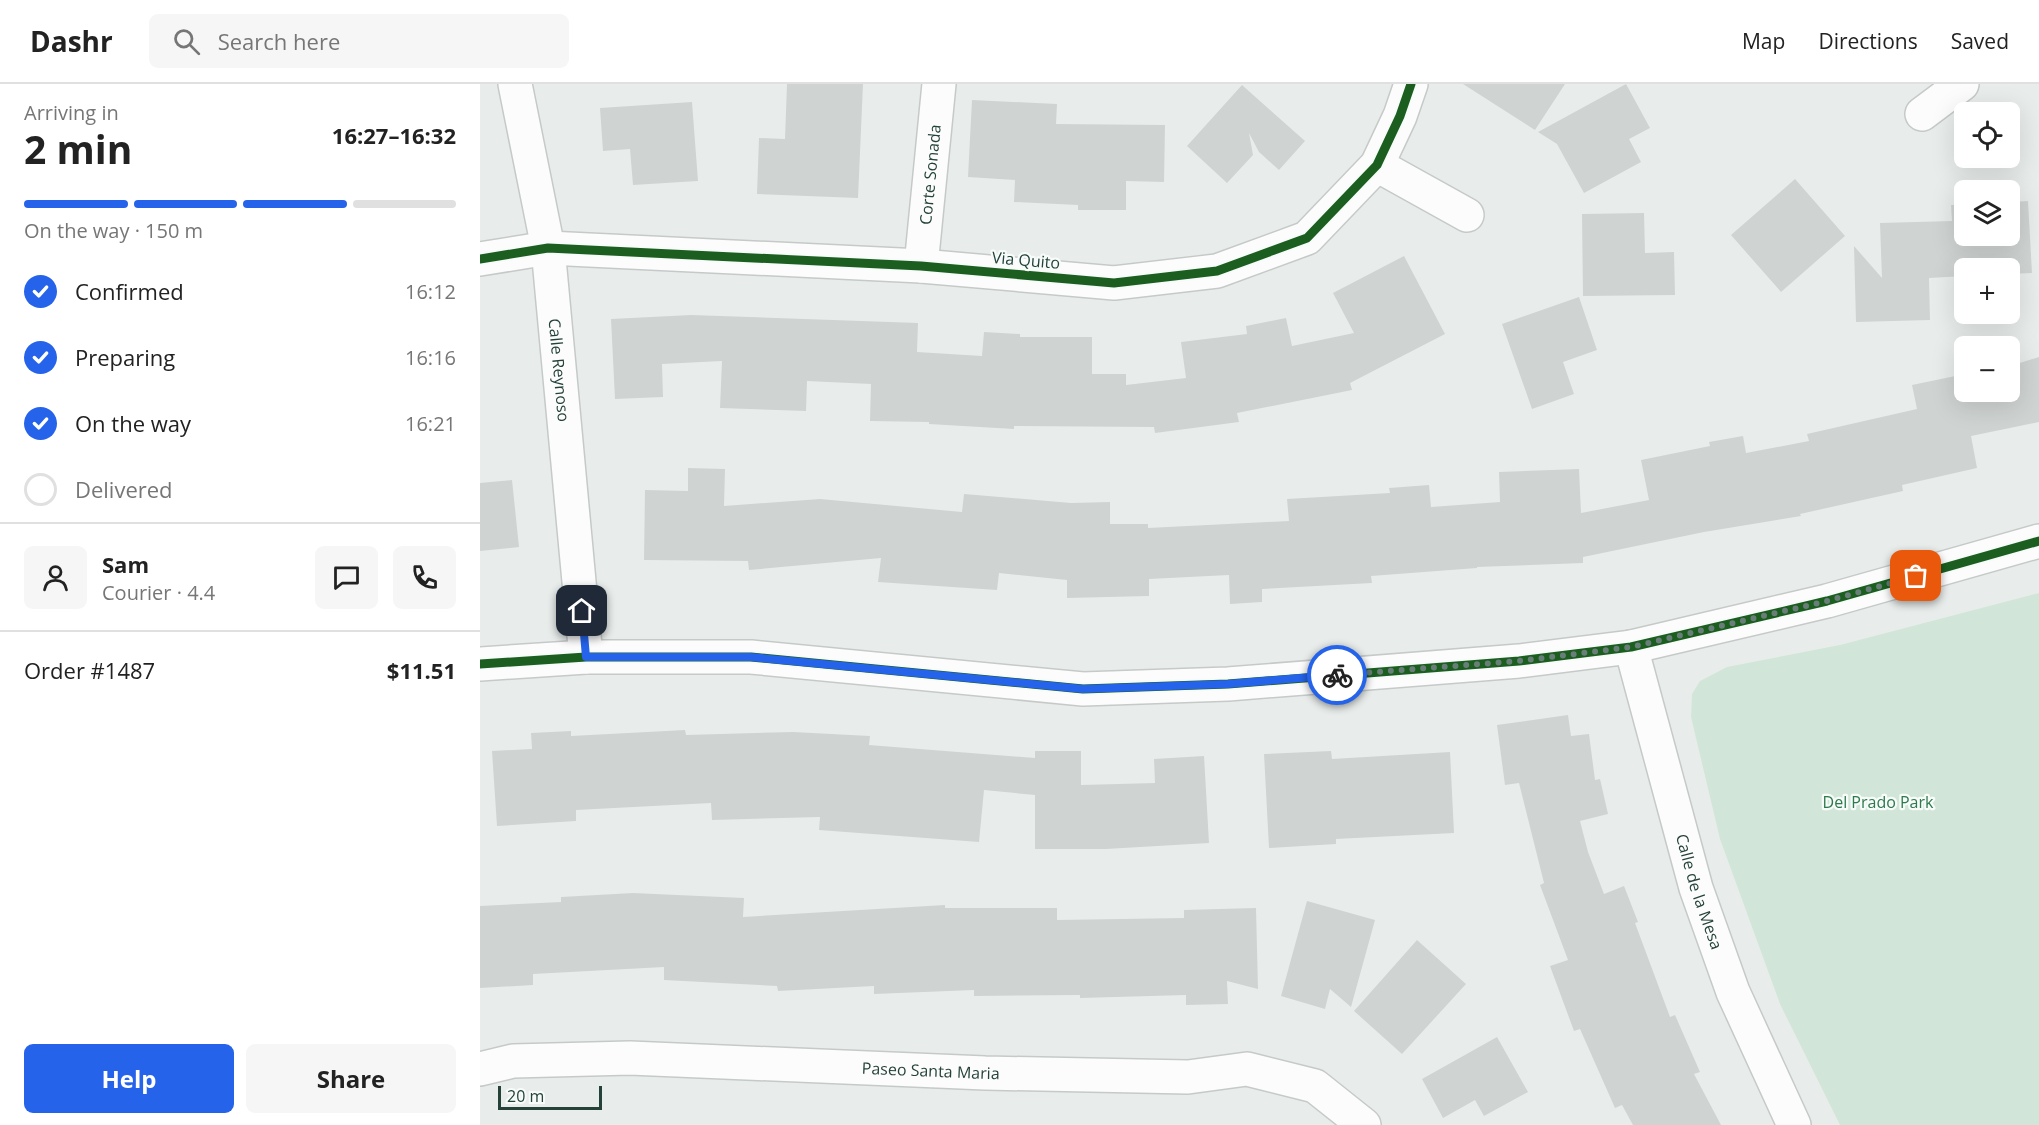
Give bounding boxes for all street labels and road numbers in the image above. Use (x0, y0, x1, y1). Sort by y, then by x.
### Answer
street label: Corte Sonada (914, 123, 946, 226)
street label: Via Quito (991, 246, 1061, 274)
street label: Calle Reynoso (544, 318, 575, 423)
street label: Calle de la Mesa (1671, 831, 1728, 952)
street label: Paseo Santa Maria (861, 1057, 1000, 1084)

